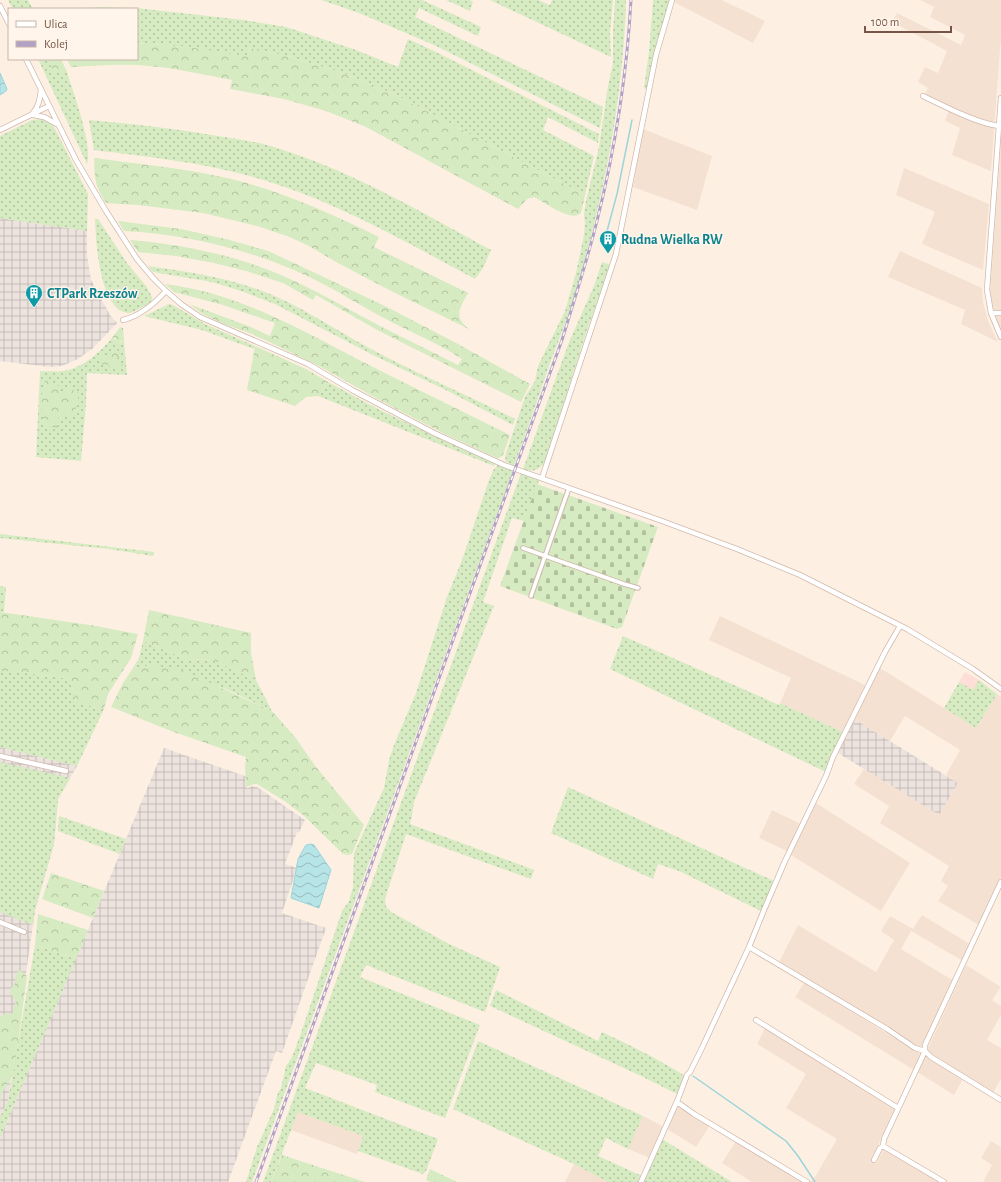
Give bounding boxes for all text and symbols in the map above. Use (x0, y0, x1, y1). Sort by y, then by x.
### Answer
legend (8, 8, 138, 60)
scale bar (865, 8, 951, 34)
text: 100 m (871, 16, 899, 28)
text: Ulica (44, 18, 68, 30)
text: Kolej (44, 38, 68, 51)
building icon: Rudna Wielka RW (598, 229, 618, 254)
place label: Rudna Wielka RW (621, 233, 723, 247)
building icon: CTPark Rzeszów (24, 283, 44, 308)
place label: CTPark Rzeszów (47, 287, 138, 301)

